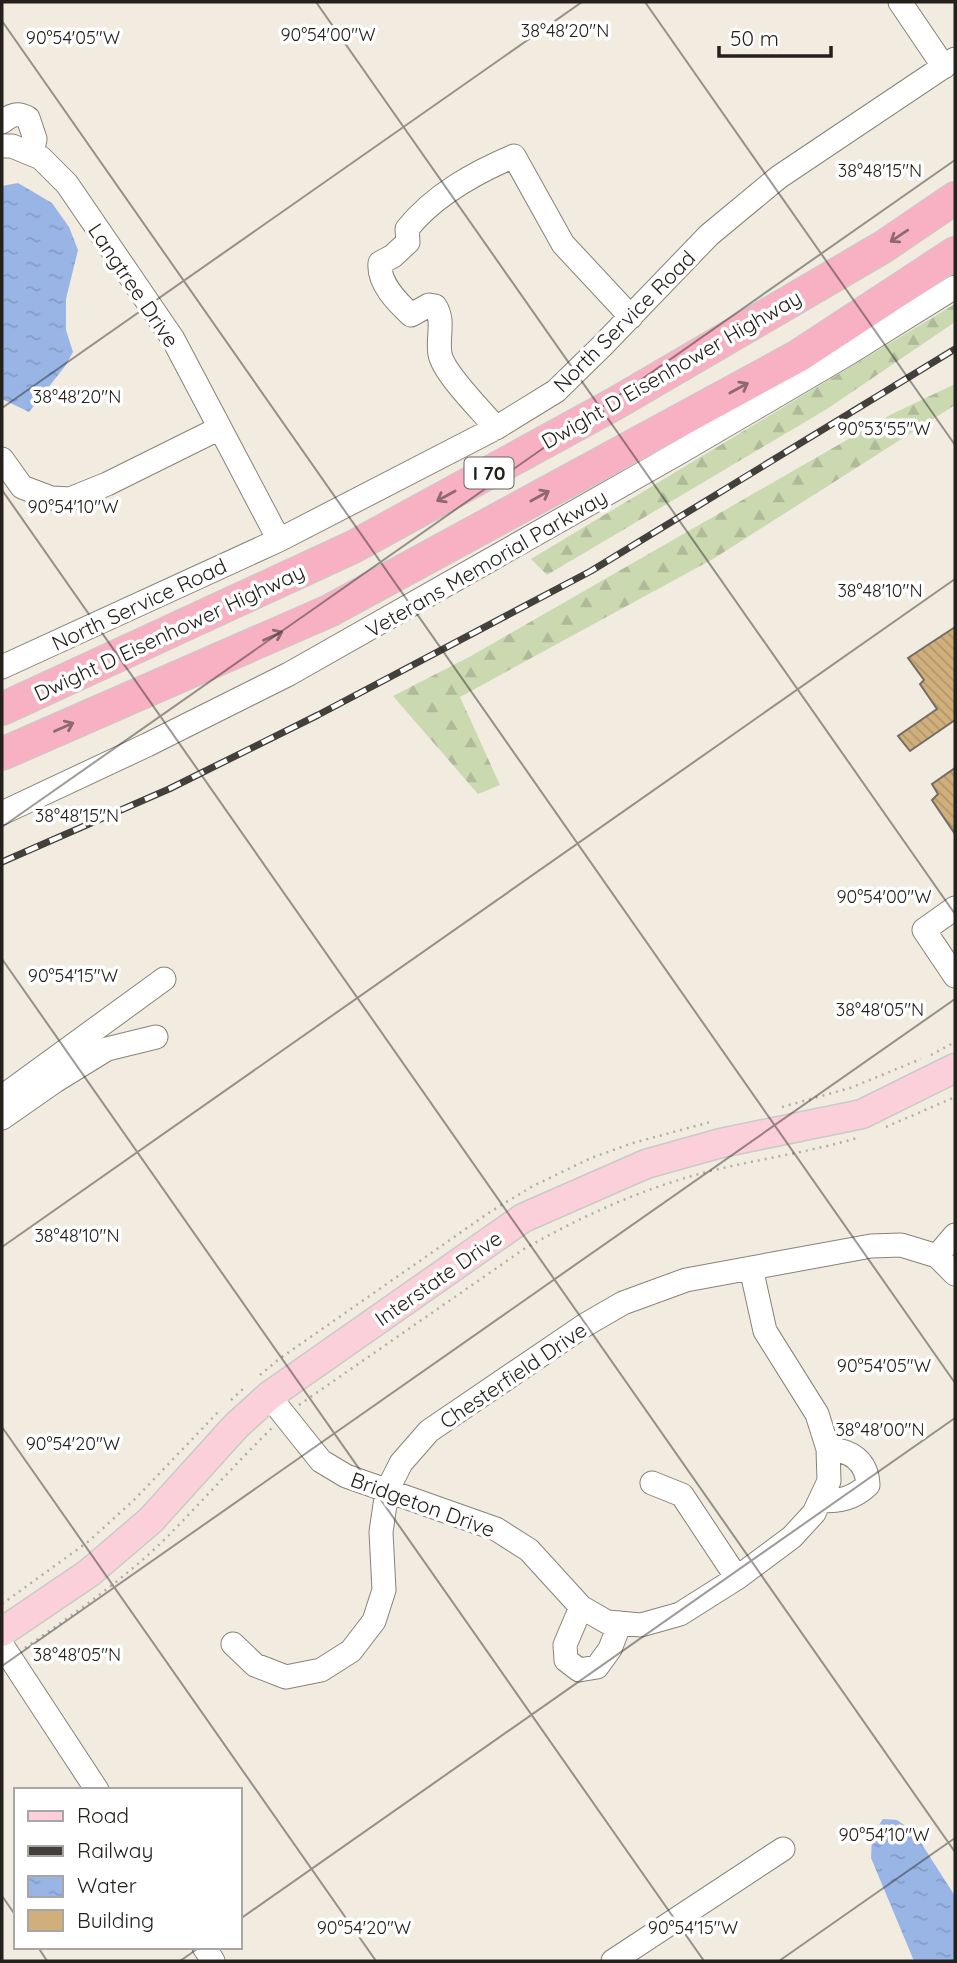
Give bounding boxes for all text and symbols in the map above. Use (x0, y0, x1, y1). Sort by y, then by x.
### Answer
scale bar (719, 14, 831, 58)
text: 38°48'20"N (521, 19, 609, 42)
text: 90°54'00"W (280, 23, 376, 46)
text: 50 m (730, 25, 779, 51)
text: 90°54'05"W (26, 26, 120, 49)
text: 38°48'15"N (838, 159, 922, 182)
street label: Langtree Drive (83, 218, 185, 352)
one-way arrow (889, 230, 909, 244)
street label: North Service Road (548, 245, 700, 397)
street label: Dwight D Eisenhower Highway (536, 284, 806, 454)
one-way arrow (729, 380, 749, 394)
text: 38°48'20"N (33, 385, 121, 408)
text: 90°53'55"W (837, 417, 931, 440)
road number: I 70 (464, 458, 514, 488)
street label: Veterans Memorial Parkway (361, 483, 611, 643)
one-way arrow (437, 489, 457, 503)
one-way arrow (529, 489, 549, 503)
text: 90°54'10"W (27, 495, 119, 518)
street label: North Service Road (47, 552, 231, 656)
street label: Dwight D Eisenhower Highway (30, 558, 308, 706)
text: 38°48'10"N (837, 579, 923, 602)
one-way arrow (262, 629, 283, 642)
one-way arrow (53, 719, 75, 732)
text: 38°48'15"N (35, 804, 119, 827)
text: 90°54'00"W (836, 885, 932, 908)
text: 90°54'15"W (28, 964, 118, 987)
text: 38°48'05"N (836, 998, 924, 1021)
text: 38°48'10"N (34, 1224, 120, 1247)
street label: Interstate Drive (369, 1225, 507, 1331)
street label: Chesterfield Drive (434, 1316, 592, 1434)
text: 90°54'05"W (837, 1354, 931, 1377)
text: 38°48'00"N (835, 1418, 925, 1441)
text: 90°54'20"W (26, 1432, 120, 1455)
street label: Bridgeton Drive (347, 1466, 499, 1542)
text: 38°48'05"N (33, 1643, 121, 1666)
legend (14, 1788, 242, 1949)
text: Road (77, 1802, 129, 1828)
text: 90°54'10"W (838, 1823, 930, 1846)
text: Railway (77, 1837, 153, 1863)
text: Water (77, 1872, 137, 1898)
text: Building (77, 1907, 154, 1933)
text: 90°54'20"W (317, 1916, 411, 1939)
text: 90°54'15"W (648, 1916, 738, 1939)

